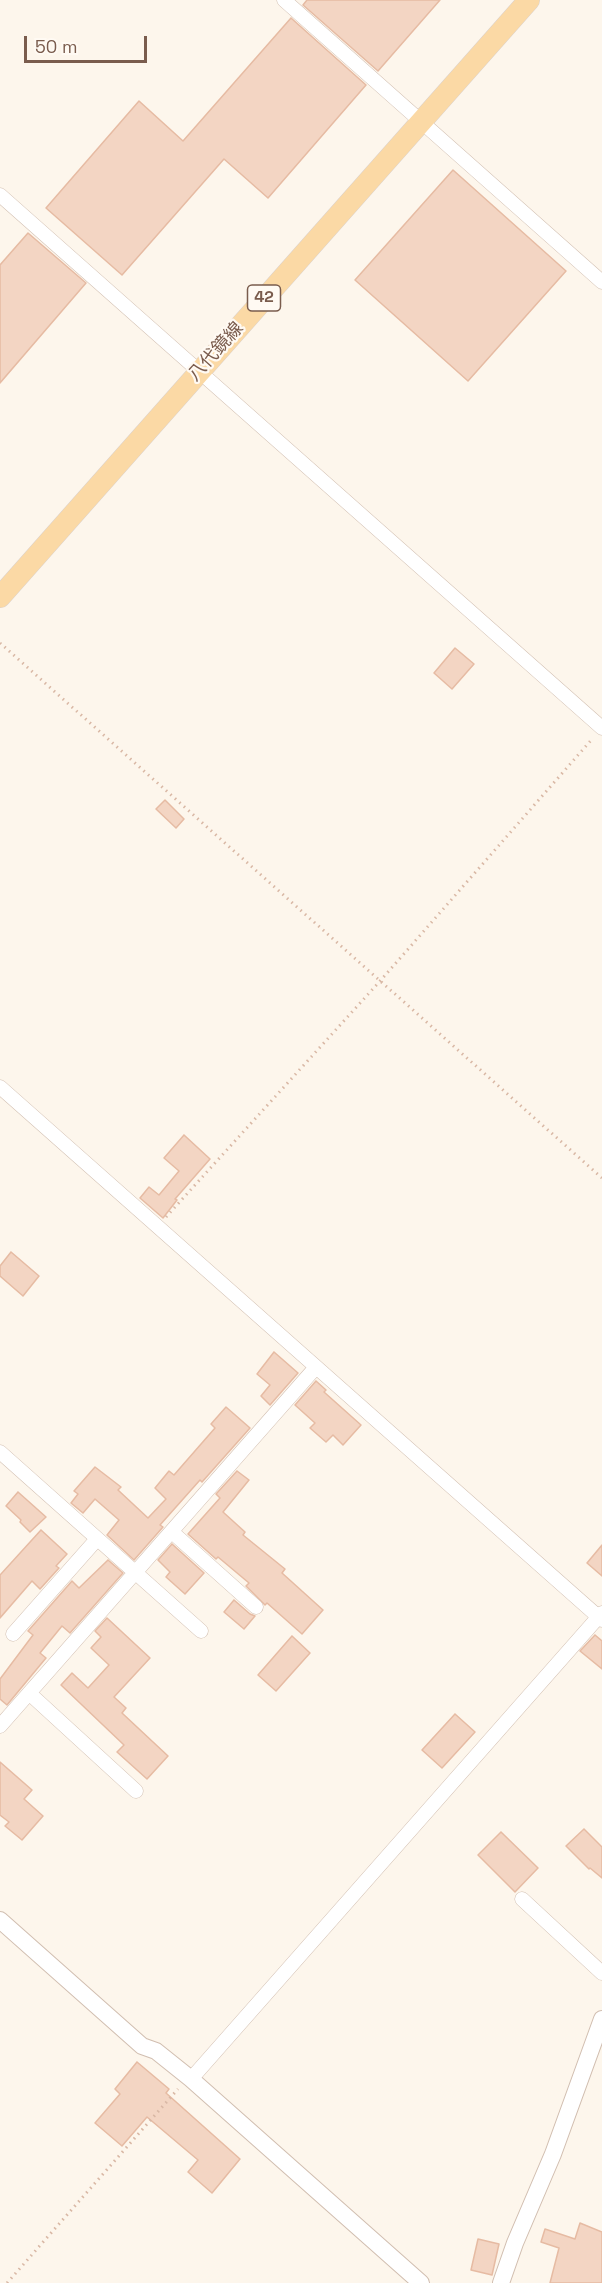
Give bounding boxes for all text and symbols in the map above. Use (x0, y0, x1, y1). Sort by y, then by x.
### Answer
scale bar (27, 24, 150, 62)
text: 50 m (35, 35, 77, 58)
road number: 42 (248, 285, 280, 311)
street label: 八代鏡線 (184, 318, 248, 386)

